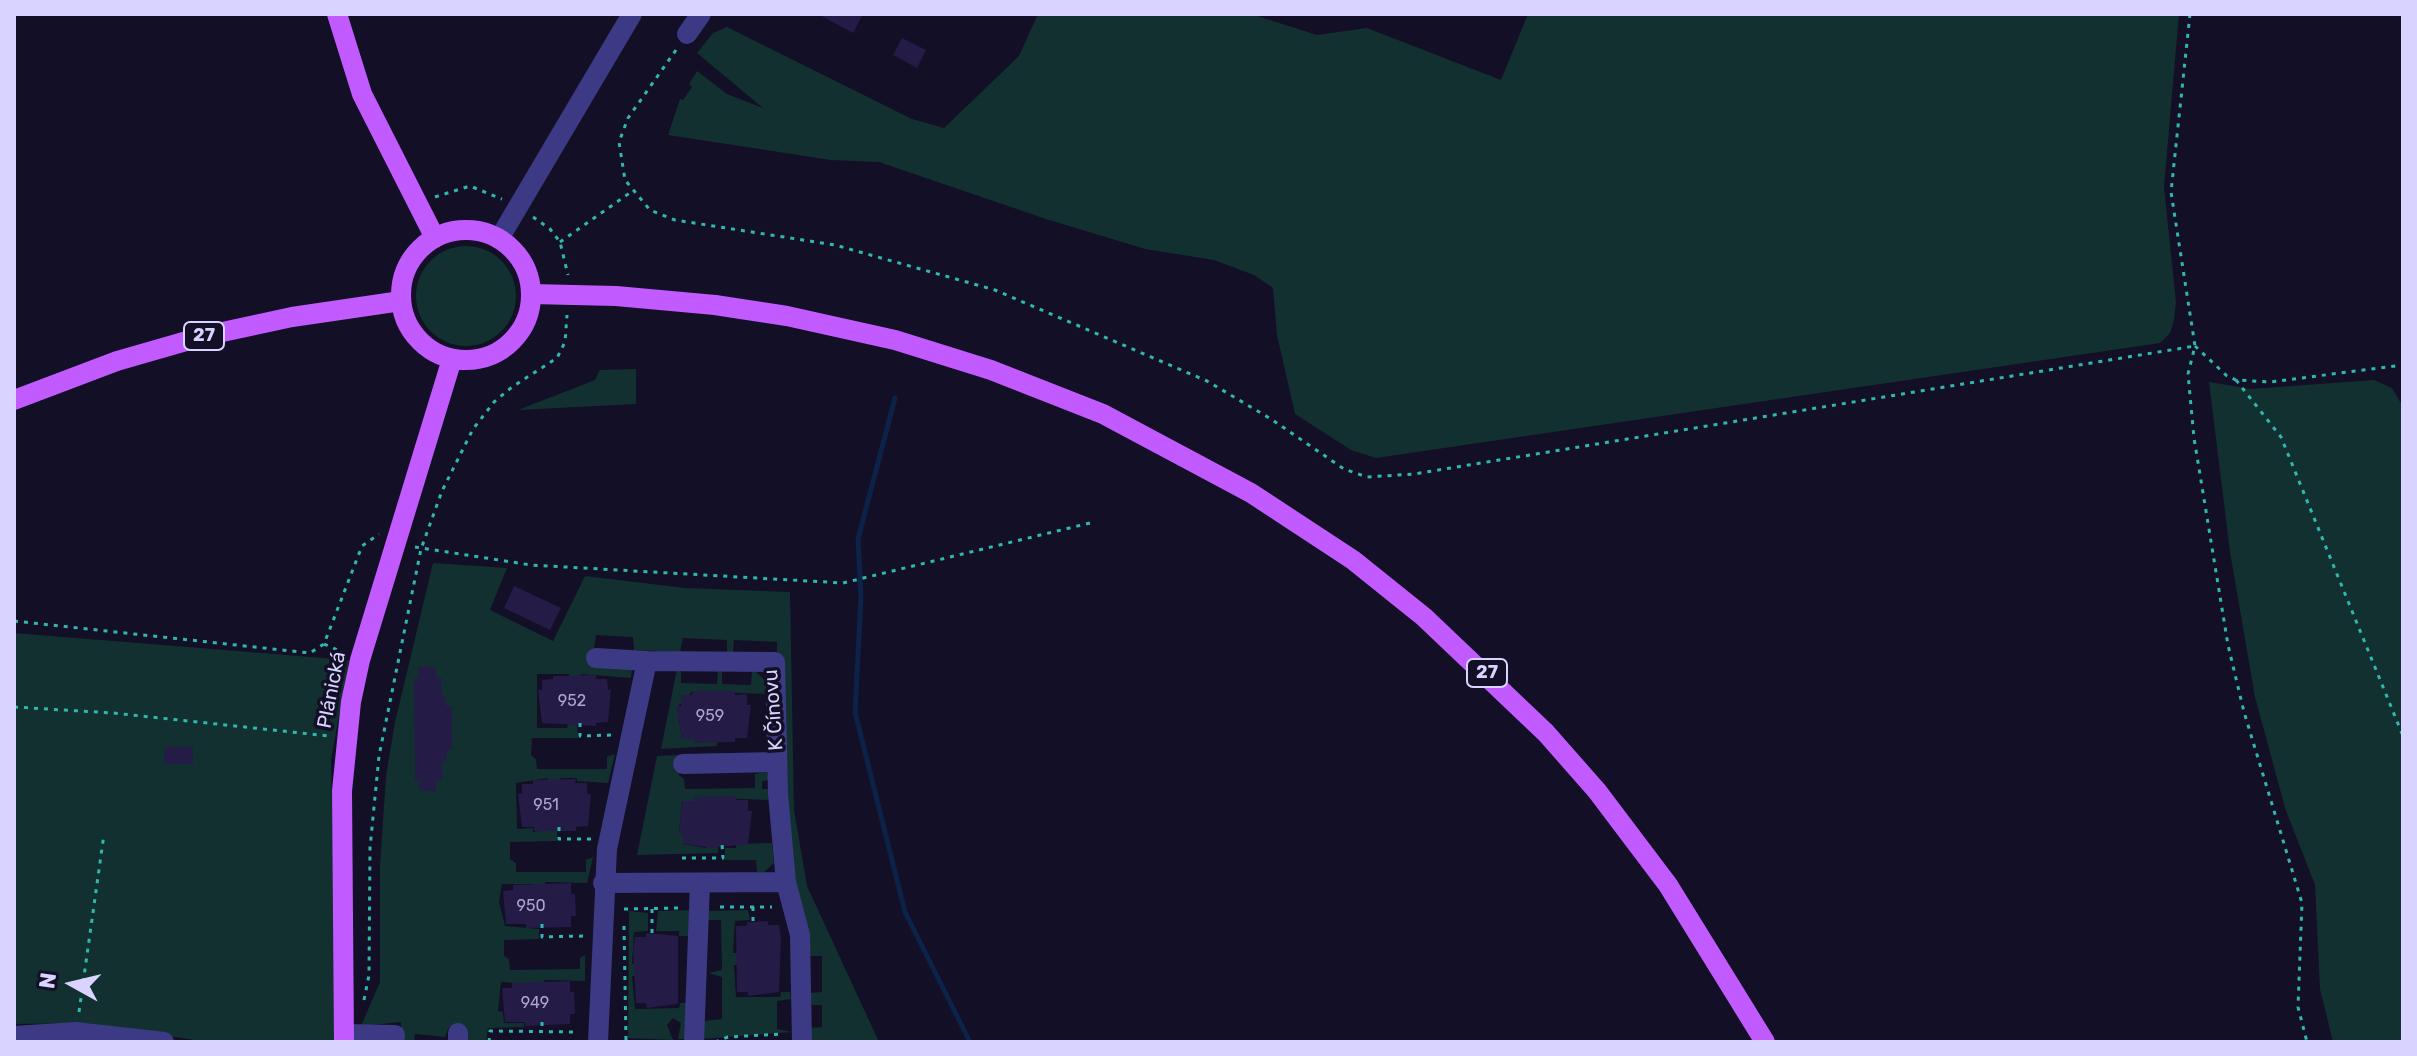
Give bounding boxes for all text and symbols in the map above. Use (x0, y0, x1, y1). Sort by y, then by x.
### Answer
road number: 27 (184, 322, 224, 350)
street label: Plánická (313, 649, 351, 731)
road number: 27 (1467, 659, 1507, 687)
street label: K Čínovu (759, 669, 789, 751)
house number: 952 (558, 691, 586, 711)
house number: 959 (696, 706, 724, 726)
house number: 951 (533, 795, 559, 815)
house number: 950 (516, 896, 546, 916)
north arrow (32, 944, 112, 1024)
text: N (33, 971, 62, 990)
house number: 949 (521, 993, 549, 1013)

